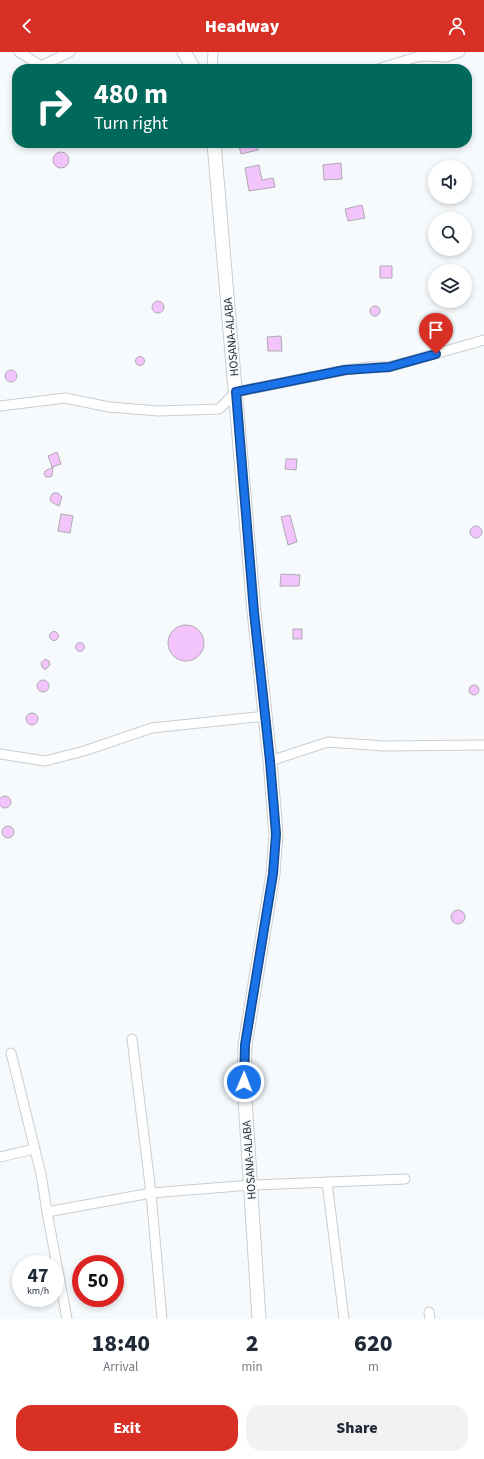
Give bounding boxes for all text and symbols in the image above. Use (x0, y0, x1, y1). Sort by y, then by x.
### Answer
text: Headway (205, 14, 279, 39)
icon: back (16, 15, 38, 37)
icon: person (446, 15, 468, 37)
text: 480 m (94, 74, 168, 114)
icon: right (28, 80, 80, 132)
text: Turn right (94, 111, 168, 136)
map controls (428, 160, 472, 308)
button: sound (428, 160, 472, 204)
button: search (428, 212, 472, 256)
button: layers (428, 264, 472, 308)
street label: HOSANA-ALABA (220, 296, 243, 377)
pin (419, 313, 453, 354)
icon: arrive (425, 319, 447, 341)
position arrow (223, 1061, 265, 1103)
street label: HOSANA-ALABA (238, 1119, 261, 1200)
speed limit sign: 50 (72, 1255, 124, 1307)
text: 47 (27, 1262, 49, 1290)
text: km/h (27, 1284, 49, 1298)
text: 18:40 (91, 1326, 150, 1361)
text: 2 (246, 1326, 259, 1361)
text: 620 (354, 1326, 393, 1361)
text: Arrival (103, 1358, 138, 1376)
text: min (242, 1358, 263, 1376)
text: m (368, 1358, 379, 1376)
button: Exit (16, 1405, 238, 1451)
button: Share (246, 1405, 468, 1451)

